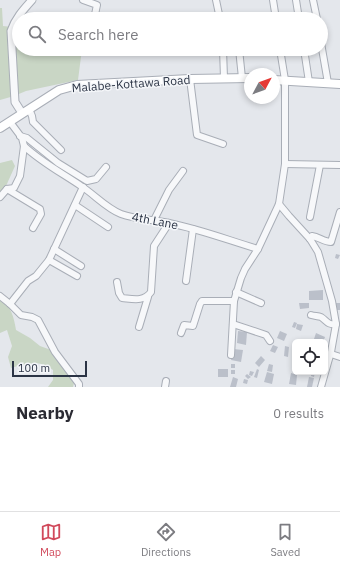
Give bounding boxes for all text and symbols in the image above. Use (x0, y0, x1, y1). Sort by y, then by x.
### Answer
search box (12, 12, 328, 56)
icon: search (26, 23, 48, 45)
text: Search here (58, 25, 138, 44)
north arrow (244, 68, 280, 104)
street label: Malabe-Kottawa Road (71, 72, 191, 95)
street label: 4th Lane (131, 209, 180, 232)
map controls (292, 339, 328, 375)
button: locate (292, 339, 328, 375)
scale bar (12, 359, 87, 378)
text: 100 m (18, 361, 50, 375)
text: Nearby (16, 402, 74, 424)
text: 0 results (273, 405, 324, 422)
tab: Map (40, 521, 62, 559)
tab: Directions (141, 521, 191, 559)
tab: Saved (270, 521, 300, 559)

